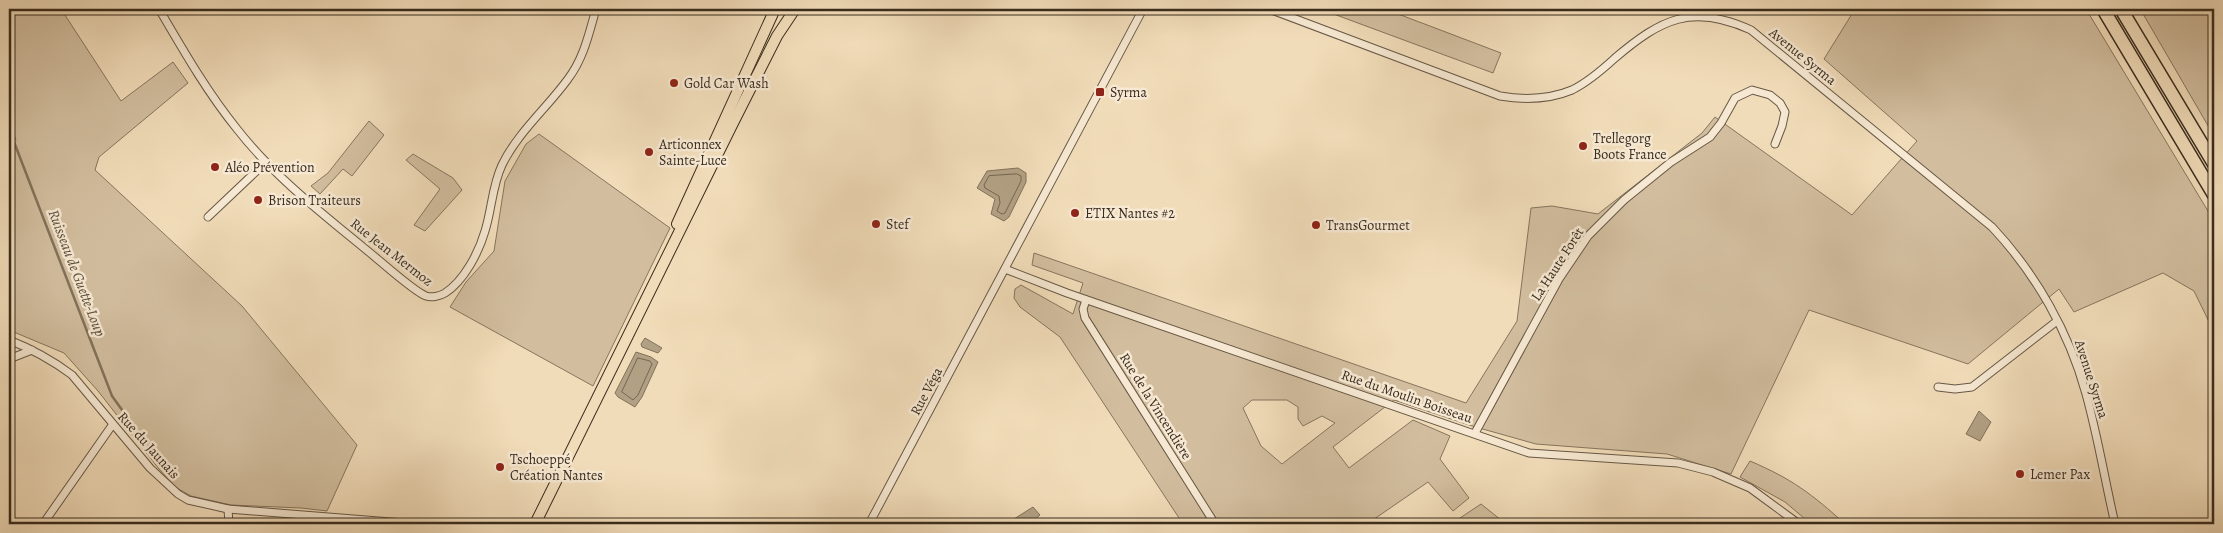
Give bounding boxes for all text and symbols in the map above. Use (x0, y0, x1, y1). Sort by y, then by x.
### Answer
street label: Avenue Syrma (1764, 23, 1841, 90)
place label: Gold Car Wash (684, 74, 769, 93)
marker: Gold Car Wash (668, 77, 680, 89)
place label: Syrma (1110, 83, 1147, 102)
marker: Syrma (1094, 86, 1106, 98)
place label: Trellegorg Boots France (1593, 129, 1667, 164)
place label: Articonnex Sainte-Luce (658, 135, 727, 170)
marker: Trellegorg Boots France (1577, 140, 1589, 152)
marker: Articonnex Sainte-Luce (643, 146, 655, 158)
place label: Aléo Prévention (224, 158, 315, 177)
marker: Aléo Prévention (209, 161, 221, 173)
place label: Brison Traiteurs (268, 191, 361, 210)
marker: Brison Traiteurs (252, 194, 264, 206)
place label: ETIX Nantes #2 (1085, 204, 1175, 223)
water label: Ruisseau de Guette-Loup (44, 207, 110, 339)
marker: ETIX Nantes #2 (1069, 207, 1081, 219)
street label: Rue Jean Mermoz (346, 214, 437, 291)
place label: Stef (886, 215, 911, 234)
place label: TransGourmet (1326, 216, 1410, 235)
marker: Stef (870, 218, 882, 230)
marker: TransGourmet (1310, 219, 1322, 231)
street label: La Haute Forêt (1527, 224, 1588, 305)
street label: Avenue Syrma (2070, 337, 2113, 421)
street label: Rue de la Vincendière (1115, 349, 1196, 463)
street label: Rue Véga (906, 364, 947, 419)
street label: Rue du Moulin Boisseau (1339, 365, 1475, 428)
street label: Rue du Jaunais (113, 408, 184, 483)
place label: Tschoeppé Création Nantes (510, 450, 603, 485)
marker: Tschoeppé Création Nantes (494, 461, 506, 473)
place label: Lemer Pax (2030, 465, 2090, 484)
marker: Lemer Pax (2014, 468, 2026, 480)

